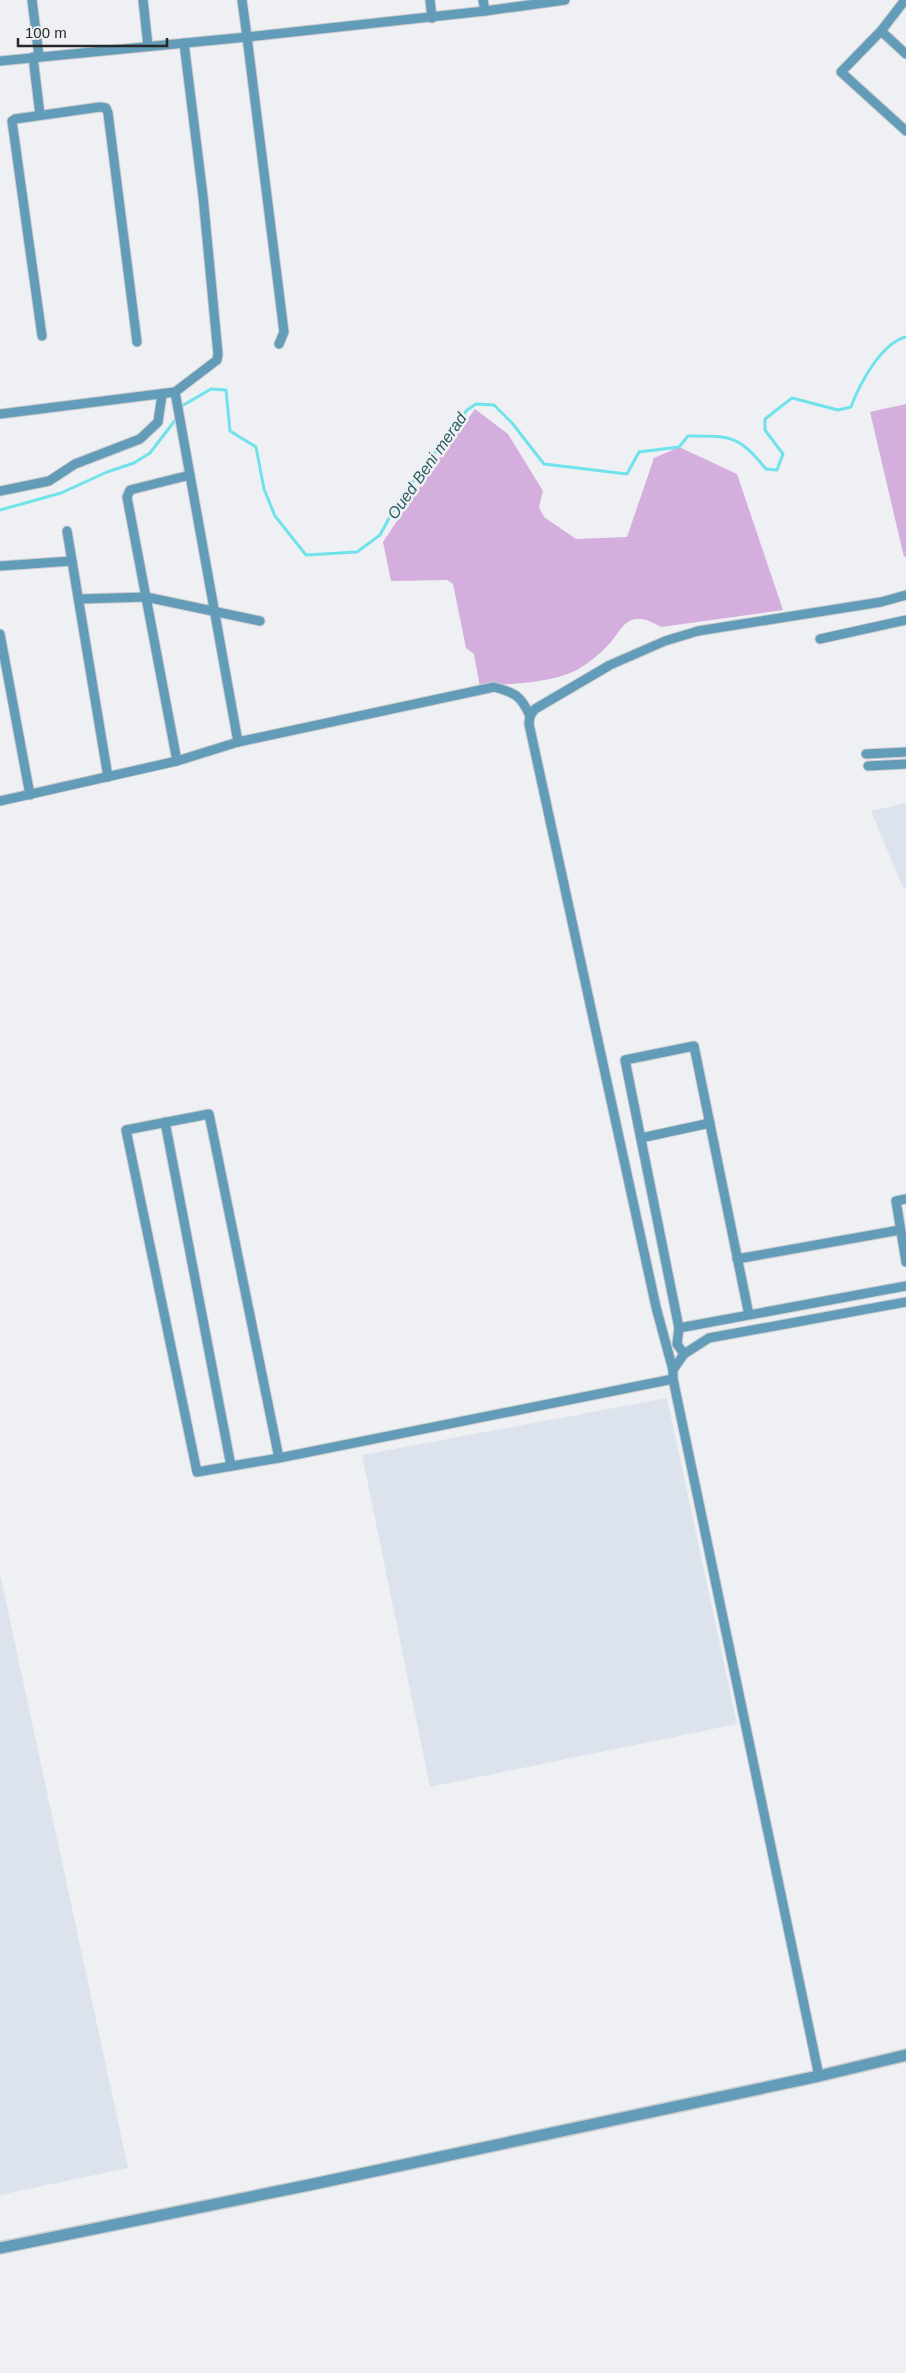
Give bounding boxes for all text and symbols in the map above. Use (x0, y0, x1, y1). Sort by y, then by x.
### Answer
scale bar (18, 15, 166, 47)
text: 100 m (25, 24, 67, 41)
water label: Oued Beni merad (384, 409, 471, 522)

